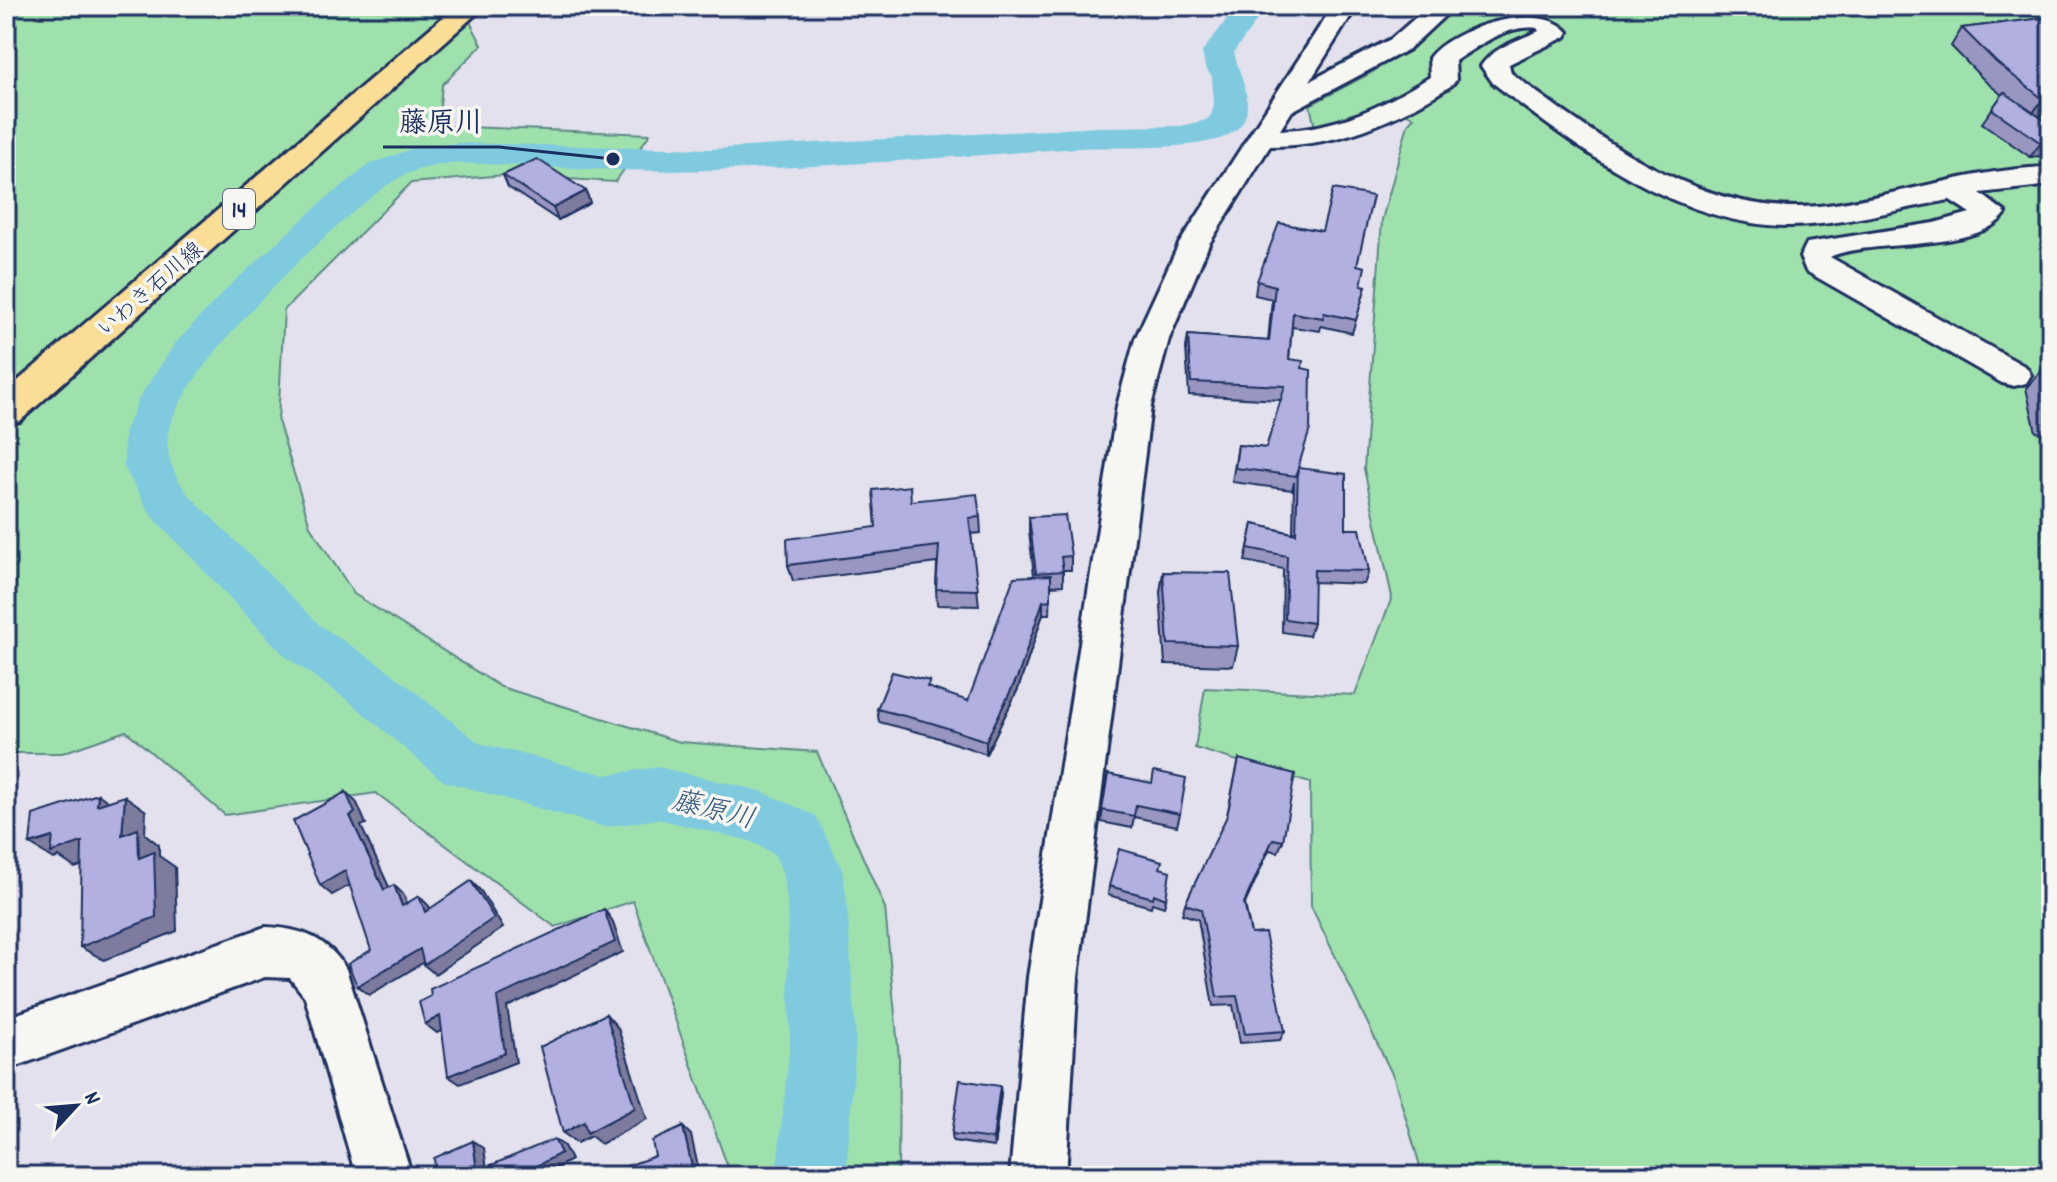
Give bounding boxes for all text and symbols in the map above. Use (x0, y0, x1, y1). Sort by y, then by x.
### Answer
callout: 藤原川 (383, 95, 499, 147)
text: 藤原川 (399, 106, 483, 146)
road number: 14 (223, 189, 255, 229)
street label: いわき石川線 (91, 236, 211, 346)
water label: 藤原川 (667, 783, 758, 842)
north arrow (36, 1066, 116, 1146)
text: N (75, 1087, 107, 1111)

